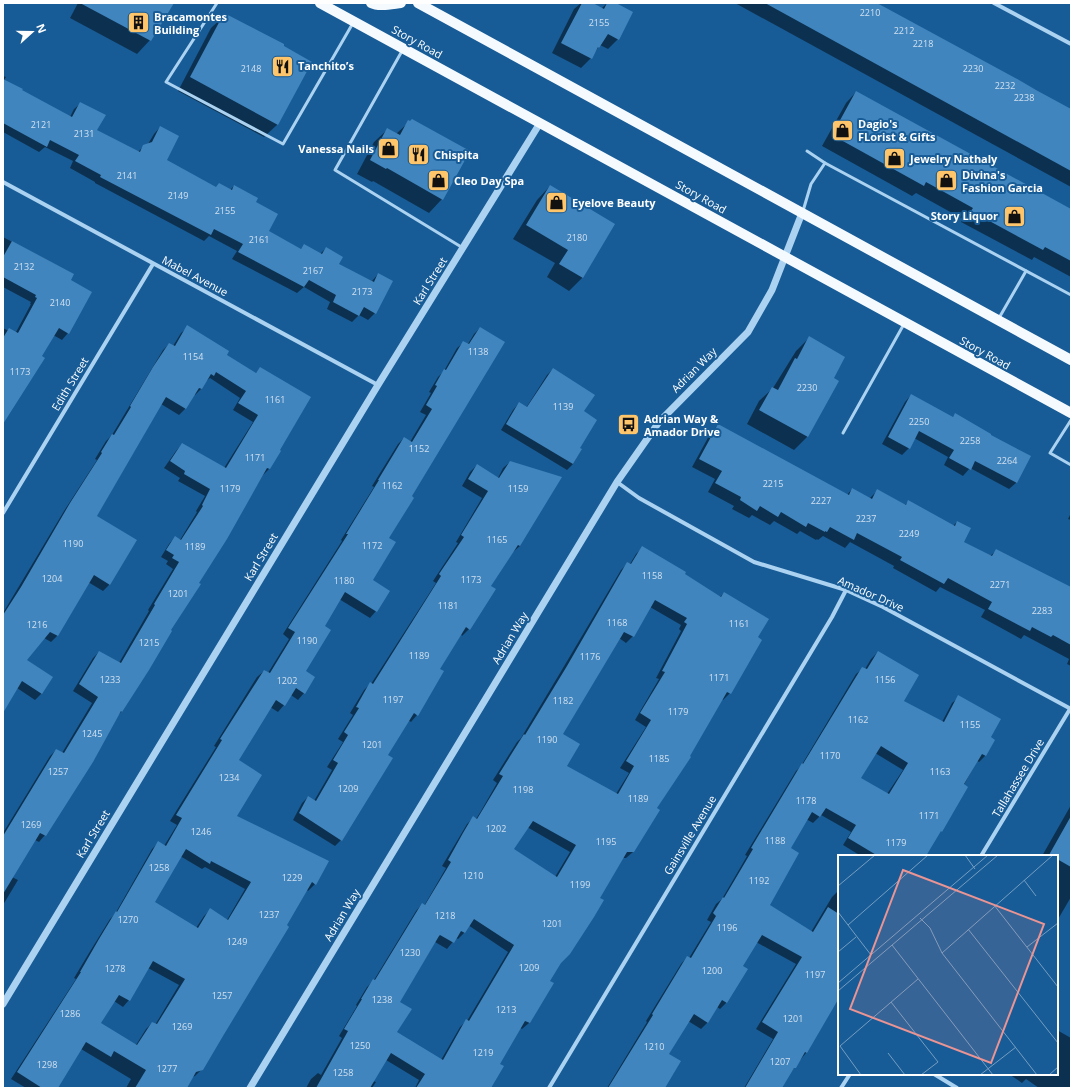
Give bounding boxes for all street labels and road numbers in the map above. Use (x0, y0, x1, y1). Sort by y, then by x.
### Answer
street label: Story Road (389, 22, 445, 62)
street label: Story Road (673, 177, 729, 217)
street label: Mabel Avenue (160, 252, 231, 299)
street label: Karl Street (409, 254, 450, 307)
street label: Story Road (957, 333, 1013, 373)
street label: Adrian Way (668, 343, 720, 396)
street label: Edith Street (48, 354, 91, 413)
street label: Karl Street (240, 530, 281, 584)
street label: Amador Drive (836, 572, 907, 615)
street label: Adrian Way (488, 608, 531, 667)
street label: Tallahassee Drive (988, 736, 1047, 820)
street label: Gainsville Avenue (660, 792, 719, 877)
street label: Karl Street (72, 807, 113, 861)
street label: Adrian Way (320, 885, 363, 944)

